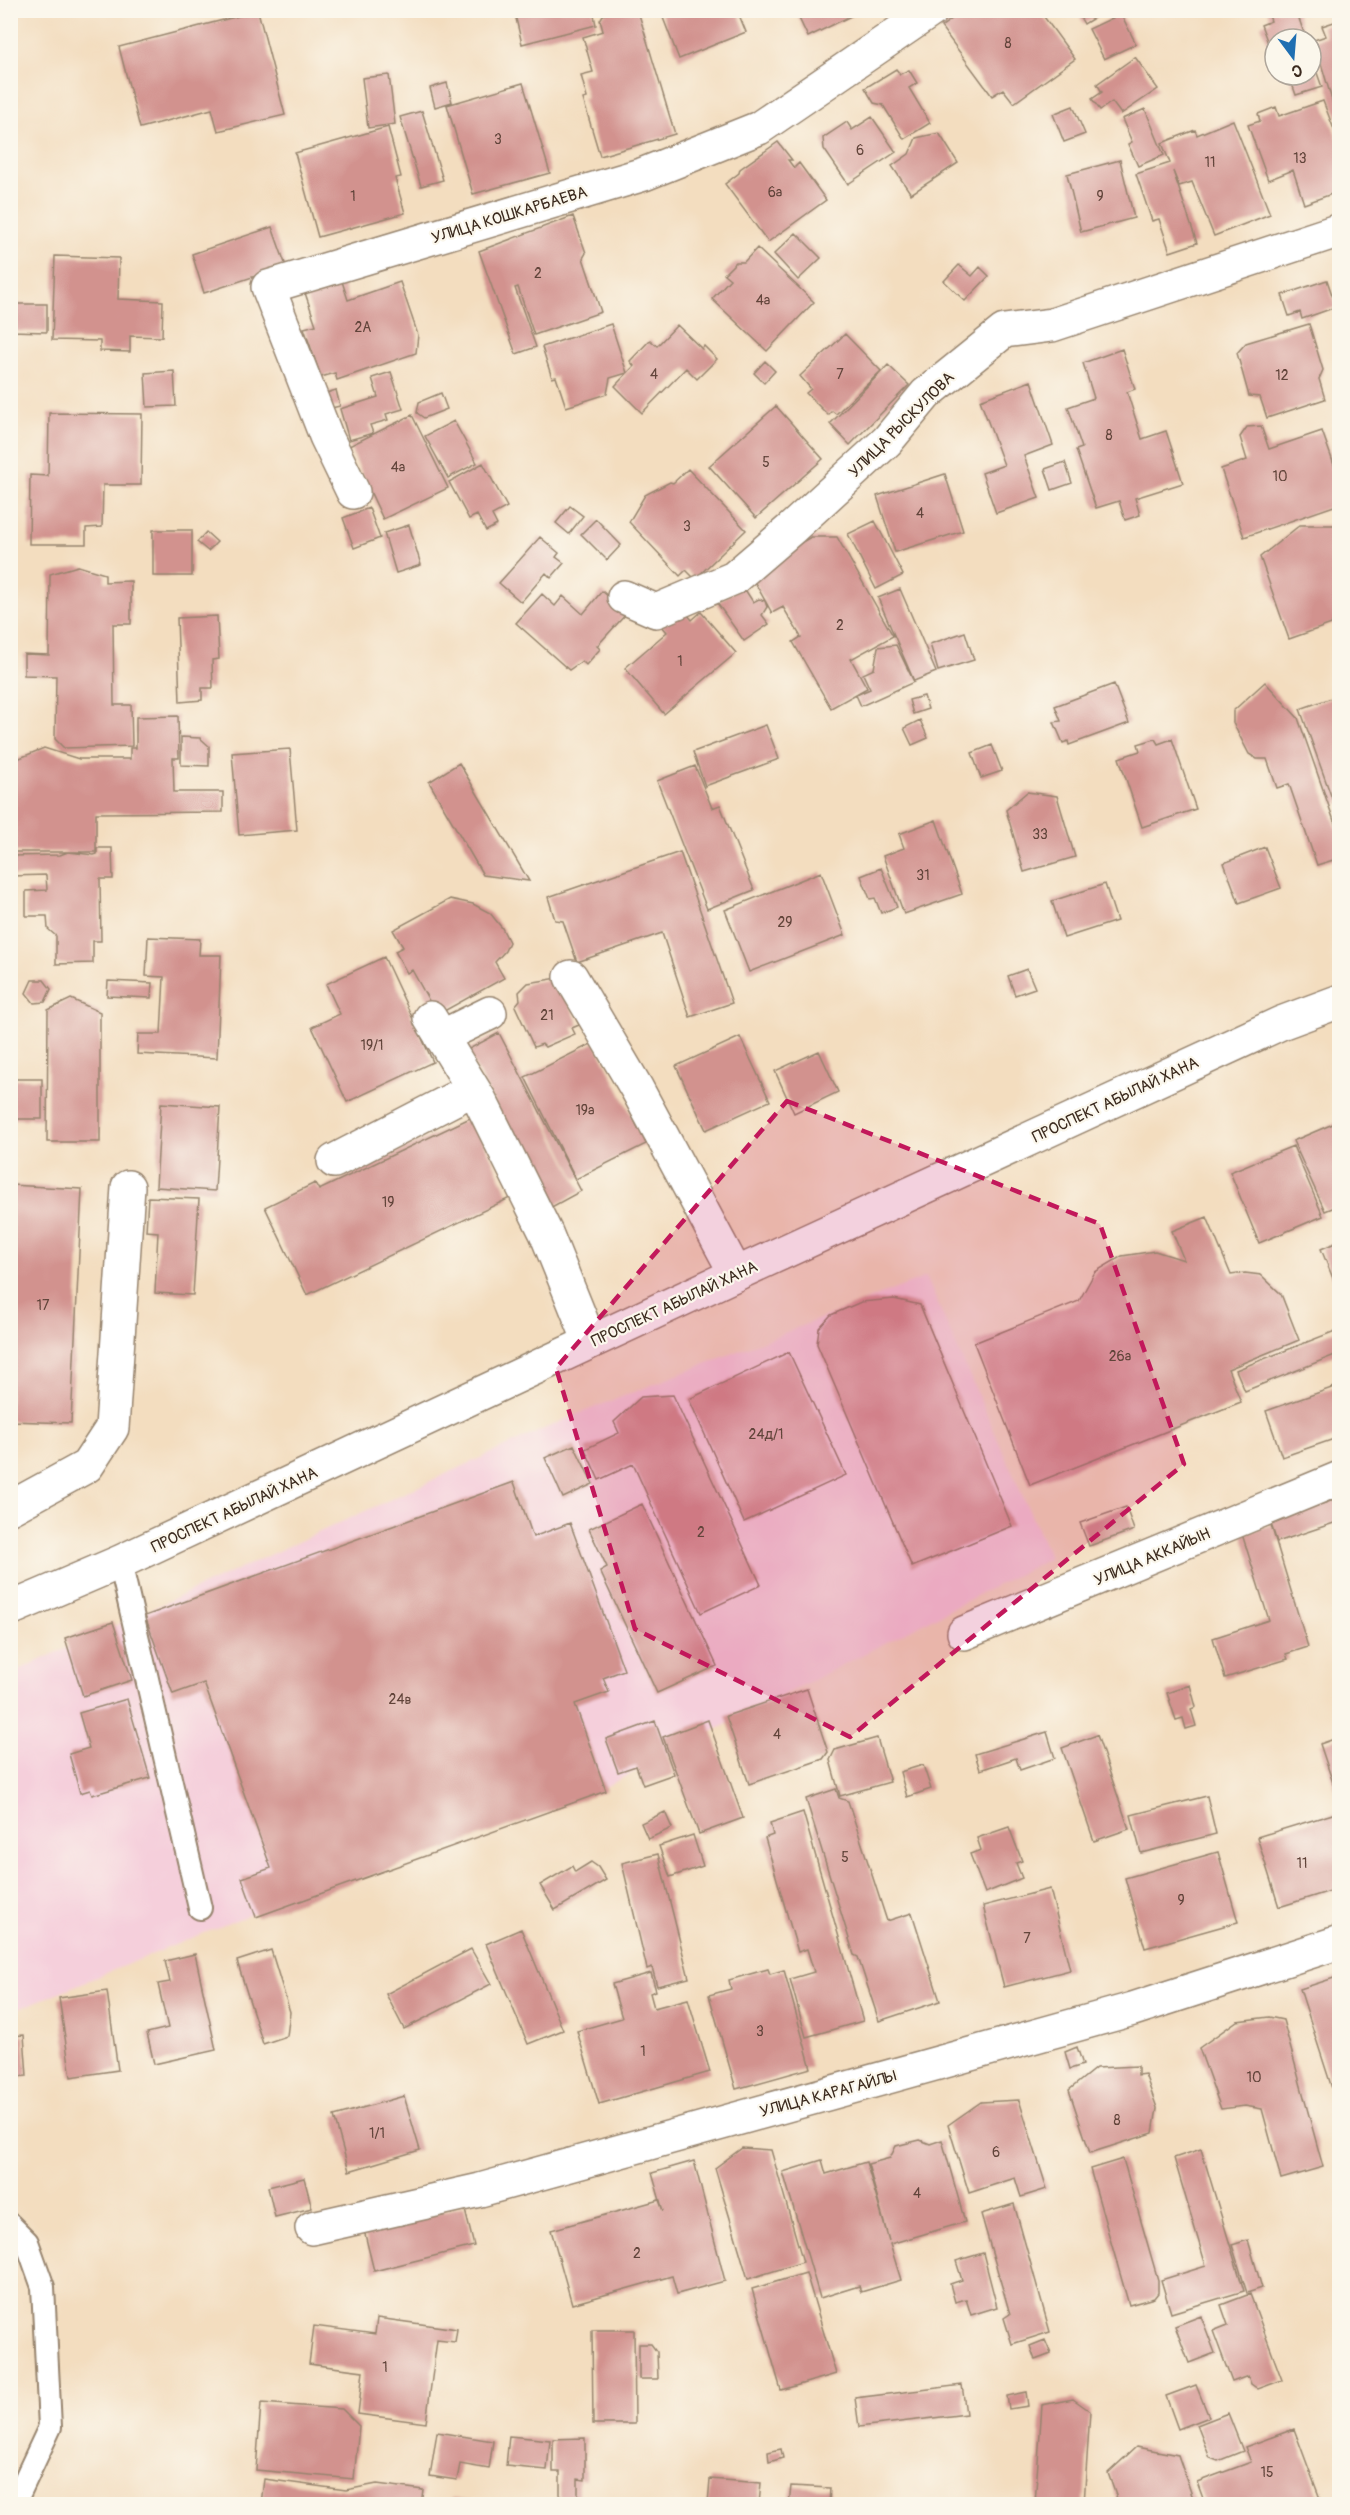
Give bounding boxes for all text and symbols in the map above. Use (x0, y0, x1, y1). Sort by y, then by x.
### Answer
north arrow (1263, 27, 1323, 87)
house number: 8 (1004, 35, 1012, 52)
text: С (1289, 59, 1304, 81)
house number: 3 (494, 131, 502, 148)
house number: 6 (856, 142, 864, 159)
house number: 13 (1293, 150, 1307, 167)
house number: 11 (1205, 154, 1215, 171)
street label: УЛИЦА КОШКАРБАЕВА (429, 182, 590, 248)
house number: 6а (768, 184, 782, 201)
house number: 1 (350, 188, 356, 205)
house number: 9 (1096, 188, 1104, 205)
house number: 2 (534, 265, 542, 282)
house number: 4а (756, 292, 770, 309)
house number: 2А (355, 319, 371, 336)
house number: 4 (650, 366, 658, 383)
house number: 7 (836, 366, 844, 383)
house number: 12 (1275, 367, 1289, 384)
street label: УЛИЦА РЫСКУЛОВА (845, 368, 959, 482)
house number: 8 (1105, 427, 1113, 444)
house number: 5 (762, 454, 770, 471)
house number: 4а (391, 459, 405, 476)
house number: 10 (1272, 468, 1288, 485)
house number: 4 (916, 505, 924, 522)
house number: 3 (683, 518, 691, 535)
house number: 2 (836, 617, 844, 634)
house number: 1 (677, 653, 683, 670)
house number: 33 (1032, 826, 1048, 843)
house number: 31 (916, 867, 930, 884)
house number: 29 (777, 914, 793, 931)
house number: 21 (540, 1007, 554, 1024)
house number: 19/1 (360, 1037, 384, 1054)
street label: ПРОСПЕКТ АБЫЛАЙ ХАНА (1029, 1053, 1202, 1147)
house number: 19а (575, 1102, 595, 1119)
house number: 19 (382, 1194, 394, 1211)
street label: ПРОСПЕКТ АБЫЛАЙ ХАНА (588, 1257, 761, 1351)
house number: 17 (37, 1297, 50, 1314)
house number: 26а (1109, 1348, 1131, 1365)
house number: 24д/1 (749, 1426, 783, 1443)
street label: ПРОСПЕКТ АБЫЛАЙ ХАНА (148, 1463, 321, 1557)
street label: УЛИЦА АККАЙЫН (1091, 1523, 1214, 1590)
house number: 2 (697, 1524, 705, 1541)
house number: 24в (389, 1691, 412, 1708)
house number: 4 (773, 1726, 781, 1743)
house number: 5 (841, 1849, 849, 1866)
house number: 11 (1297, 1855, 1307, 1872)
house number: 9 (1177, 1892, 1185, 1909)
house number: 7 (1023, 1930, 1031, 1947)
house number: 3 (756, 2023, 764, 2040)
house number: 1 (640, 2043, 646, 2060)
street label: УЛИЦА КАРАГАЙЛЫ (758, 2066, 899, 2122)
house number: 10 (1246, 2069, 1262, 2086)
house number: 8 (1113, 2112, 1121, 2129)
house number: 1/1 (369, 2125, 385, 2142)
house number: 6 (992, 2144, 1000, 2161)
house number: 4 (913, 2185, 921, 2202)
house number: 2 (633, 2245, 641, 2262)
house number: 1 (382, 2359, 388, 2376)
house number: 15 (1260, 2464, 1274, 2481)

